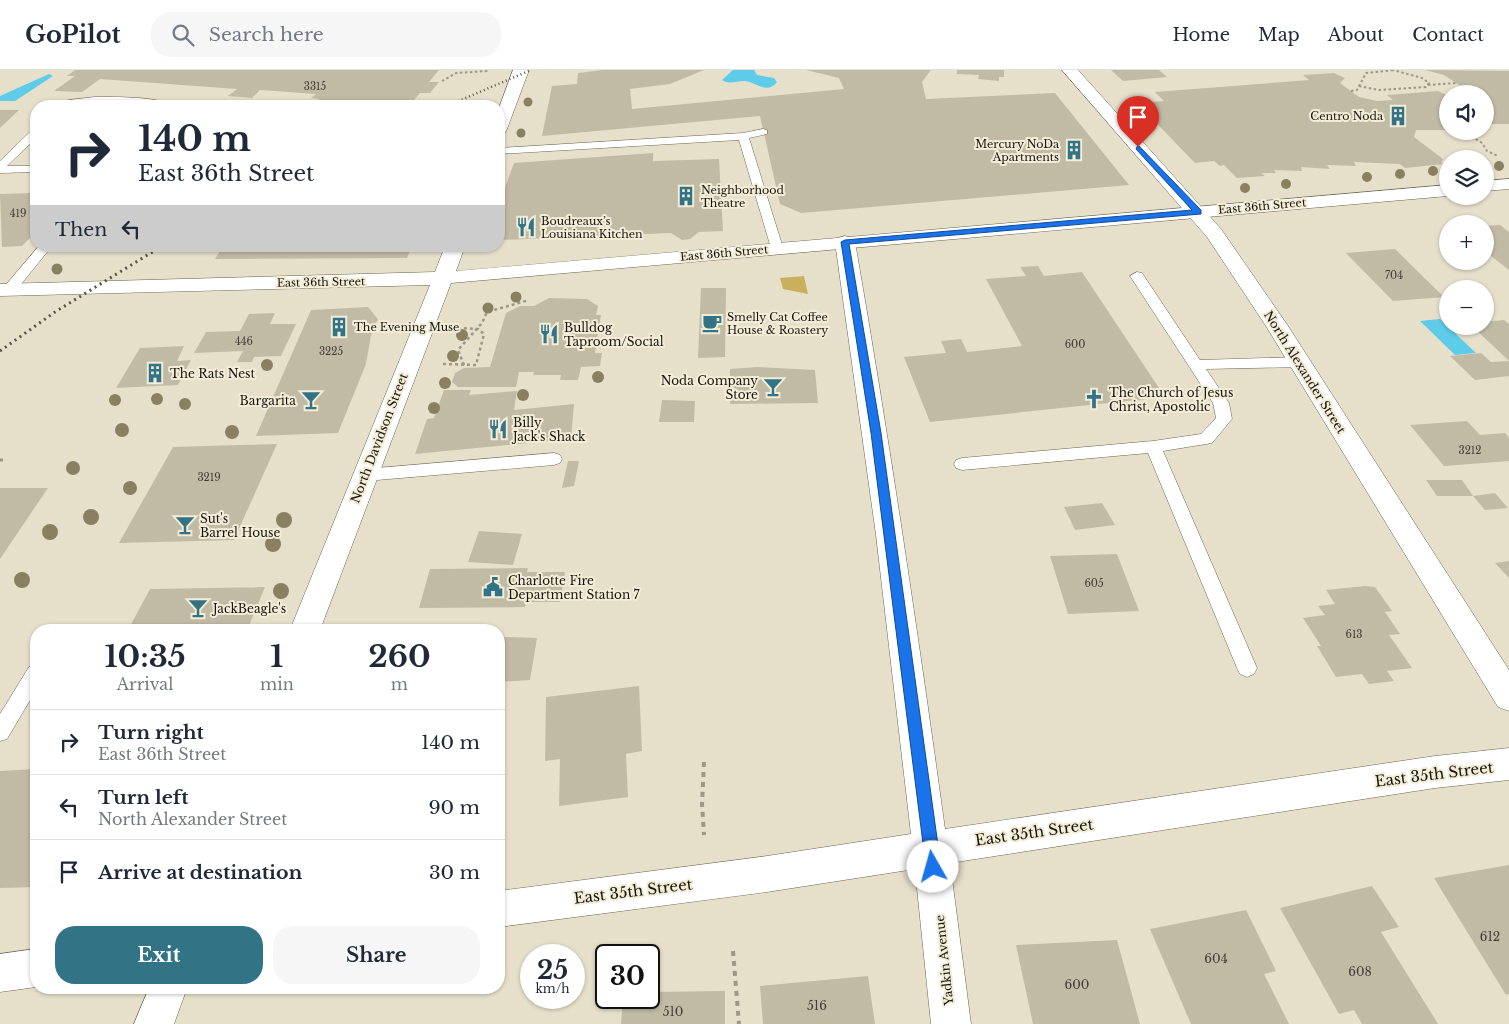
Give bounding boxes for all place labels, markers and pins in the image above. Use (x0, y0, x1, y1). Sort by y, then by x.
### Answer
pin (1117, 96, 1159, 147)
building icon: Centro Noda (1387, 105, 1409, 127)
place label: Centro Noda (1310, 109, 1384, 123)
place label: Mercury NoDa Apartments (975, 137, 1060, 164)
building icon: Mercury NoDa Apartments (1063, 139, 1085, 161)
place label: Neighborhood Theatre (701, 183, 784, 210)
building icon: Neighborhood Theatre (675, 185, 697, 207)
place label: Boudreaux’s Louisiana Kitchen (541, 214, 643, 241)
restaurant icon: Boudreaux’s Louisiana Kitchen (515, 216, 537, 238)
place label: Smelly Cat Coffee House & Roastery (727, 310, 828, 337)
cafe icon: Smelly Cat Coffee House & Roastery (701, 312, 723, 334)
building icon: The Evening Muse (328, 316, 350, 338)
place label: The Evening Muse (354, 320, 459, 334)
place label: Bulldog Taproom/Social (564, 320, 664, 349)
restaurant icon: Bulldog Taproom/Social (538, 323, 560, 345)
building icon: The Rats Nest (144, 362, 166, 384)
place label: The Rats Nest (170, 366, 256, 381)
place label: Noda Company Store (661, 373, 758, 402)
bar icon: Noda Company Store (762, 376, 784, 398)
place label: The Church of Jesus Christ, Apostolic (1109, 385, 1233, 414)
church icon: The Church of Jesus Christ, Apostolic (1083, 388, 1105, 410)
bar icon: Bargarita (300, 389, 322, 411)
place label: Bargarita (240, 393, 296, 408)
place label: Billy Jack's Shack (511, 415, 586, 444)
restaurant icon: Billy Jack's Shack (487, 418, 509, 440)
place label: Sut's Barrel House (200, 511, 281, 540)
bar icon: Sut's Barrel House (174, 514, 196, 536)
place label: Charlotte Fire Department Station 7 (508, 573, 641, 602)
public building icon: Charlotte Fire Department Station 7 (482, 576, 504, 598)
bar icon: JackBeagle's (187, 597, 209, 619)
place label: JackBeagle's (211, 601, 286, 616)

